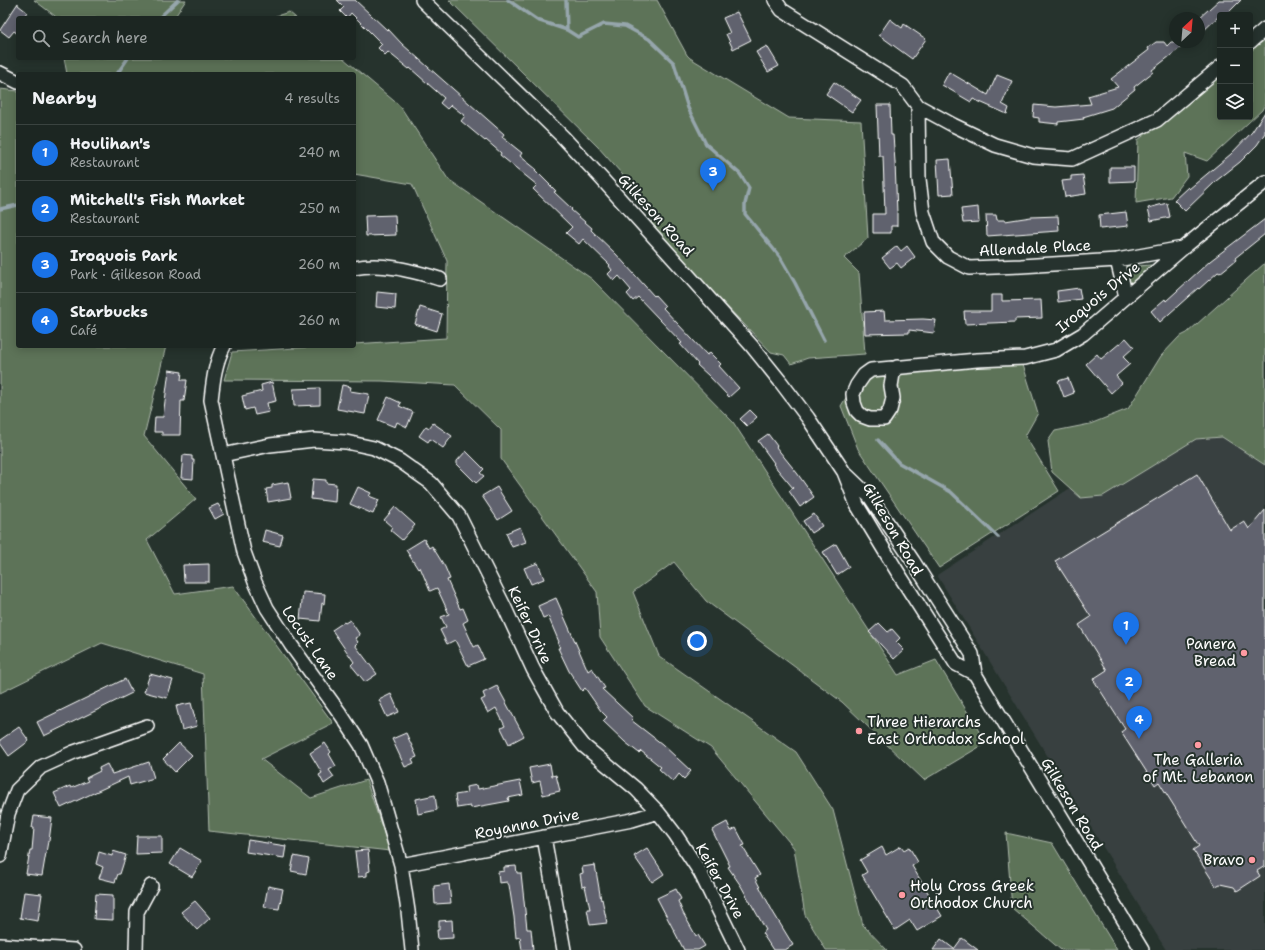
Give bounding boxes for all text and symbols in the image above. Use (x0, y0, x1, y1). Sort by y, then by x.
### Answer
north arrow (1169, 12, 1205, 48)
map controls (1217, 12, 1253, 120)
button: + (1217, 12, 1253, 48)
search box (16, 16, 356, 60)
icon: search (30, 27, 52, 49)
text: Search here (62, 28, 148, 48)
button: − (1217, 48, 1253, 84)
button: layers (1217, 84, 1253, 120)
text: Nearby (32, 87, 97, 109)
text: 4 results (284, 90, 340, 107)
text: Houlihan's (70, 134, 150, 154)
text: 1 (42, 144, 48, 161)
text: 240 m (298, 144, 340, 161)
text: Restaurant (70, 154, 140, 171)
pin: 3 (700, 158, 726, 191)
street label: Gilkeson Road (614, 169, 699, 261)
text: Mitchell's Fish Market (70, 190, 245, 210)
text: 2 (40, 200, 50, 217)
text: 250 m (299, 200, 340, 217)
text: Restaurant (70, 210, 140, 227)
street label: Allendale Place (978, 235, 1092, 261)
text: Iroquois Park (70, 246, 178, 266)
text: 3 (40, 256, 50, 273)
text: 260 m (298, 256, 340, 273)
street label: Iroquois Drive (1052, 257, 1144, 337)
text: Park · Gilkeson Road (70, 266, 201, 283)
text: Starbucks (70, 302, 148, 322)
text: 4 (40, 312, 50, 329)
text: 260 m (298, 312, 340, 329)
text: Café (70, 322, 97, 339)
street label: Gilkeson Road (858, 479, 928, 580)
street label: Keifer Drive (503, 583, 557, 667)
street label: Locust Lane (277, 602, 343, 684)
pin: 1 (1113, 612, 1139, 645)
your location (687, 631, 707, 651)
place label: Panera Bread (1186, 634, 1237, 671)
marker: Panera Bread (1239, 648, 1249, 658)
pin: 2 (1116, 668, 1142, 701)
pin: 4 (1126, 706, 1152, 739)
place label: Three Hierarchs East Orthodox School (867, 712, 1025, 749)
marker: Three Hierarchs East Orthodox School (854, 726, 864, 736)
marker: The Galleria of Mt. Lebanon (1193, 740, 1203, 750)
place label: The Galleria of Mt. Lebanon (1143, 750, 1253, 787)
street label: Gilkeson Road (1036, 754, 1108, 854)
street label: Royanna Drive (473, 804, 581, 844)
street label: Keifer Drive (691, 840, 749, 922)
place label: Bravo (1203, 850, 1244, 870)
marker: Bravo (1247, 855, 1257, 865)
place label: Holy Cross Greek Orthodox Church (910, 876, 1034, 913)
marker: Holy Cross Greek Orthodox Church (897, 890, 907, 900)

